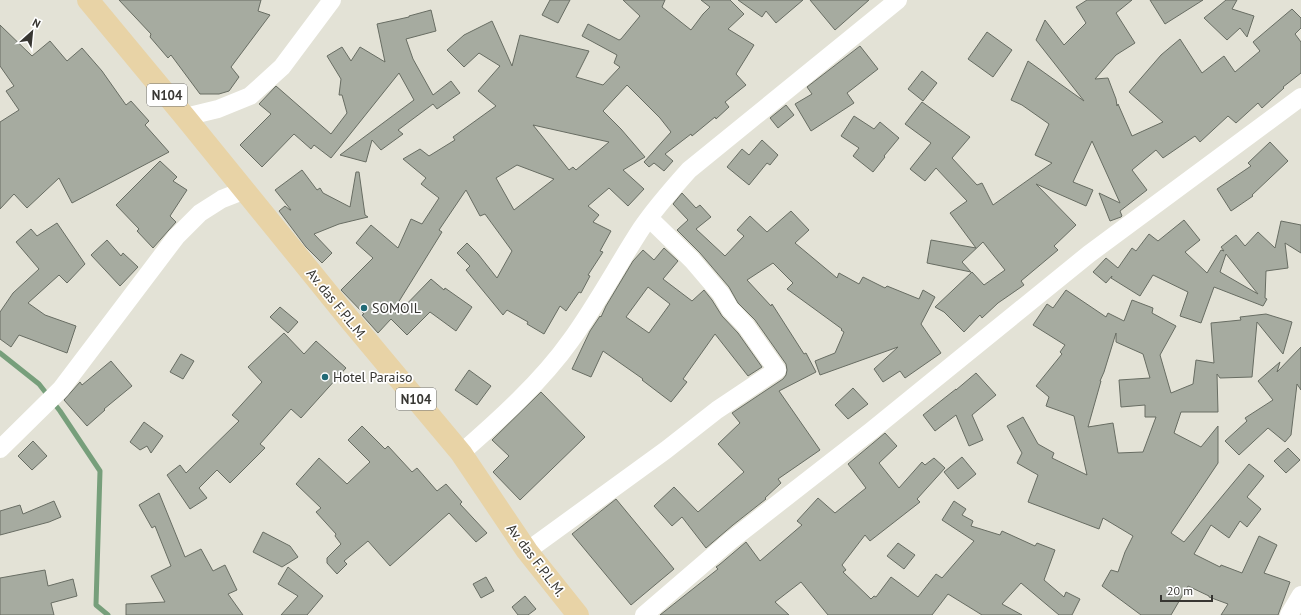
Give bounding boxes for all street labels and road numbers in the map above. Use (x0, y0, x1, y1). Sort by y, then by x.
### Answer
road number: N104 (147, 84, 187, 106)
street label: Av. das F.P.L.M. (303, 265, 371, 343)
road number: N104 (396, 388, 436, 410)
street label: Av. das F.P.L.M. (503, 520, 569, 600)

